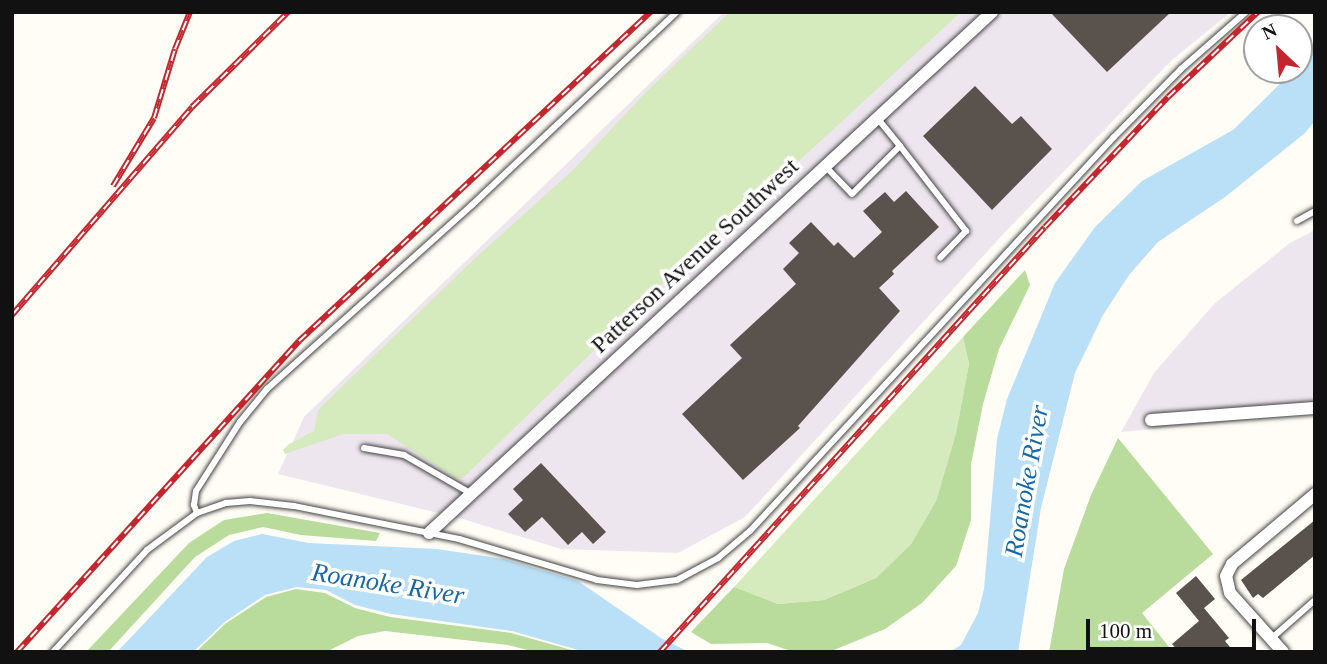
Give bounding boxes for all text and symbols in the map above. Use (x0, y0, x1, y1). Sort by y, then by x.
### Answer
north arrow (1243, 14, 1313, 84)
text: N (1259, 19, 1280, 44)
street label: Patterson Avenue Southwest (585, 152, 805, 360)
water label: Roanoke River (998, 403, 1056, 559)
water label: Roanoke River (310, 557, 466, 611)
scale bar (1089, 604, 1259, 648)
text: 100 m (1099, 619, 1152, 643)

